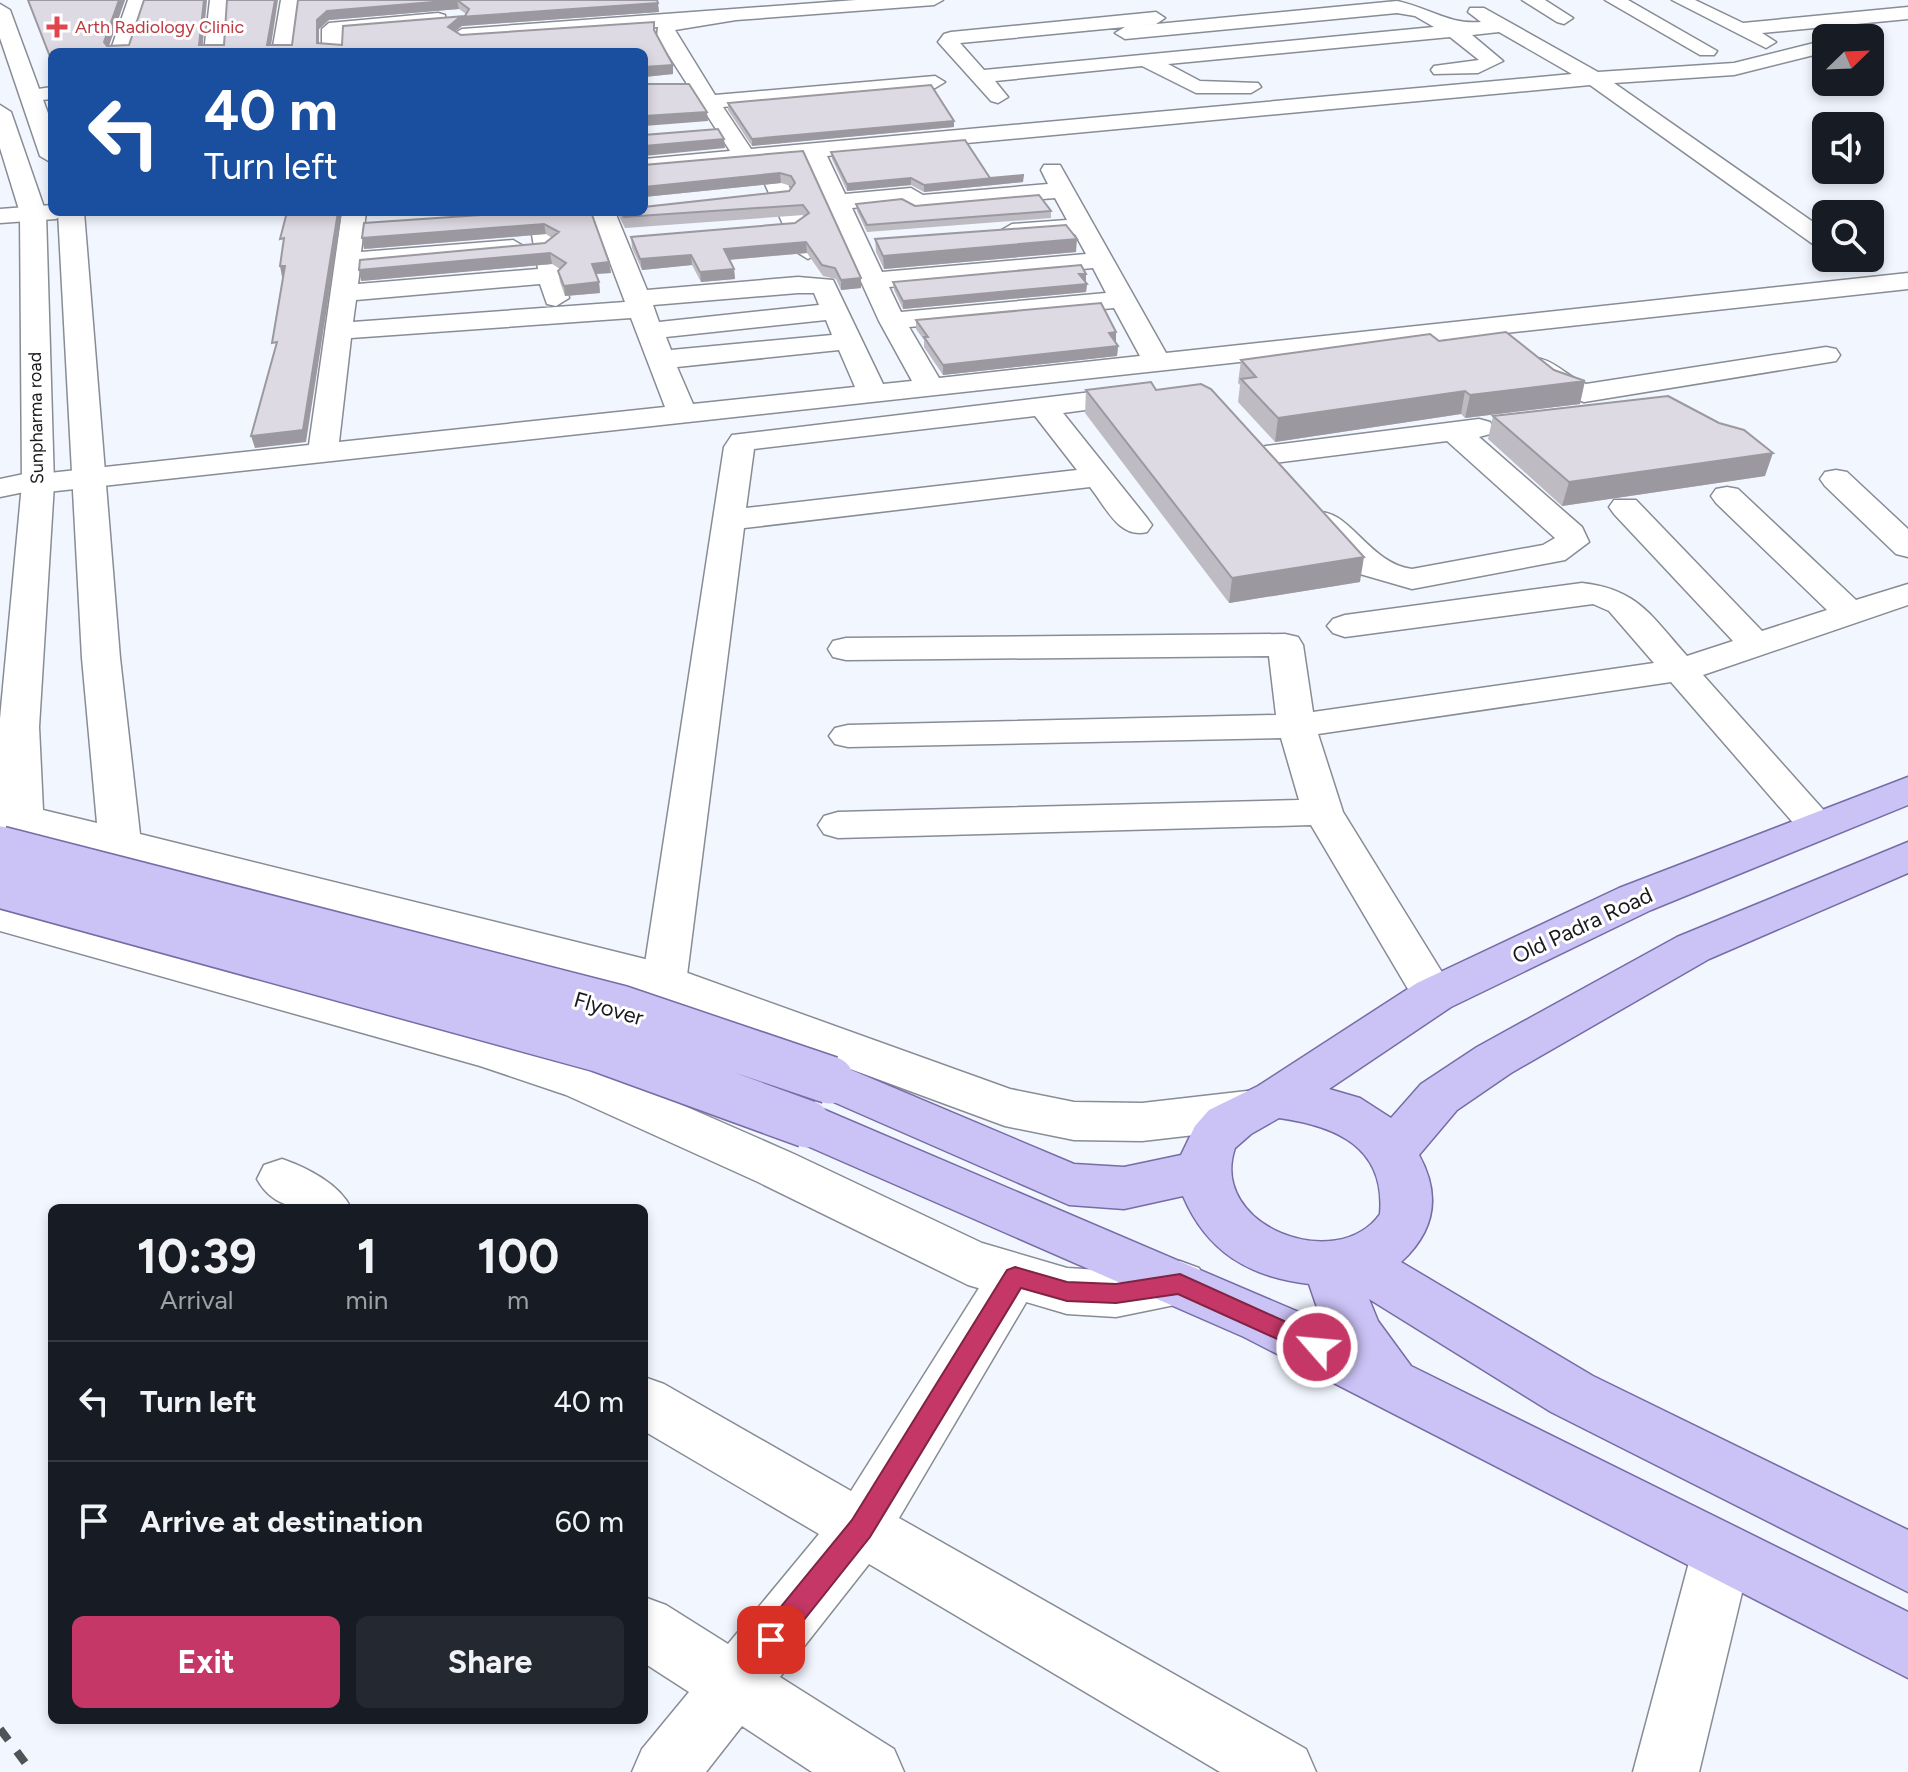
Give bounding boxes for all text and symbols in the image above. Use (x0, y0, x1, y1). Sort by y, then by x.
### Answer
marker: Arth Radiology Clinic (46, 16, 68, 38)
place label: Arth Radiology Clinic (75, 16, 244, 38)
north arrow (1812, 24, 1884, 96)
map controls (1812, 24, 1884, 272)
text: 40 m (204, 77, 338, 144)
icon: left (72, 80, 176, 184)
button: sound (1812, 112, 1884, 184)
text: Turn left (204, 145, 338, 188)
button: search (1812, 200, 1884, 272)
street label: Sunpharma road (24, 352, 48, 484)
street label: Old Padra Road (1508, 881, 1657, 970)
street label: Flyover (571, 986, 647, 1031)
text: 10:39 (137, 1227, 257, 1285)
text: 1 (357, 1227, 377, 1285)
text: 100 (477, 1227, 559, 1285)
text: Arrival (160, 1284, 234, 1316)
text: min (346, 1284, 388, 1316)
text: m (507, 1284, 529, 1316)
position arrow (1275, 1305, 1359, 1389)
icon: left (72, 1379, 116, 1423)
text: Turn left (140, 1383, 257, 1420)
text: 40 m (553, 1383, 624, 1420)
icon: arrive (72, 1499, 116, 1543)
text: Arrive at destination (140, 1503, 423, 1540)
text: 60 m (555, 1503, 624, 1540)
pin (737, 1606, 805, 1674)
button: Exit (72, 1616, 340, 1708)
button: Share (356, 1616, 624, 1708)
icon: arrive (749, 1618, 793, 1662)

